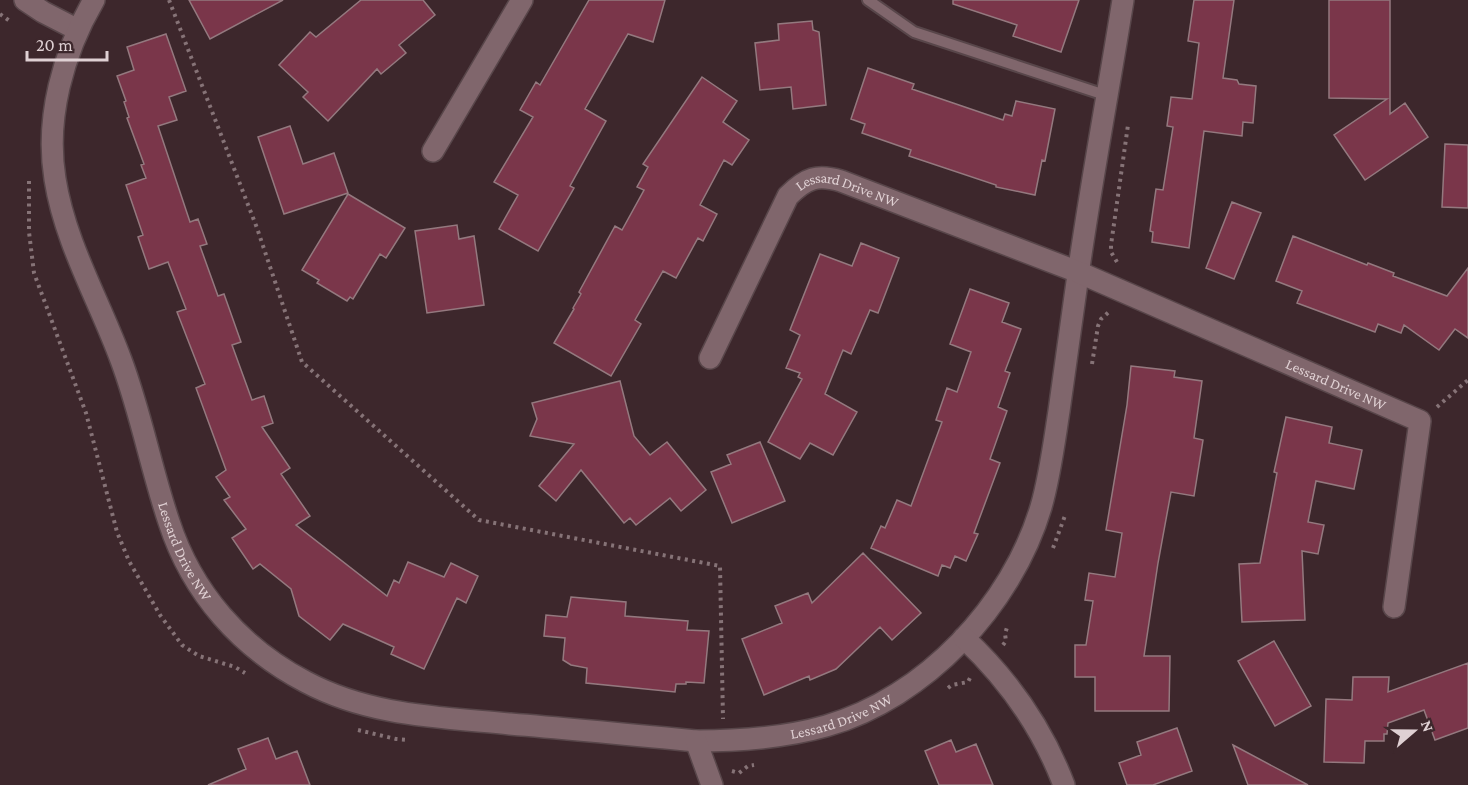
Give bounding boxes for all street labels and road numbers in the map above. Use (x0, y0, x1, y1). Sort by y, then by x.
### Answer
street label: Lessard Drive NW (792, 170, 901, 210)
street label: Lessard Drive NW (1283, 356, 1389, 413)
street label: Lessard Drive NW (155, 500, 215, 604)
street label: Lessard Drive NW (789, 691, 895, 742)

